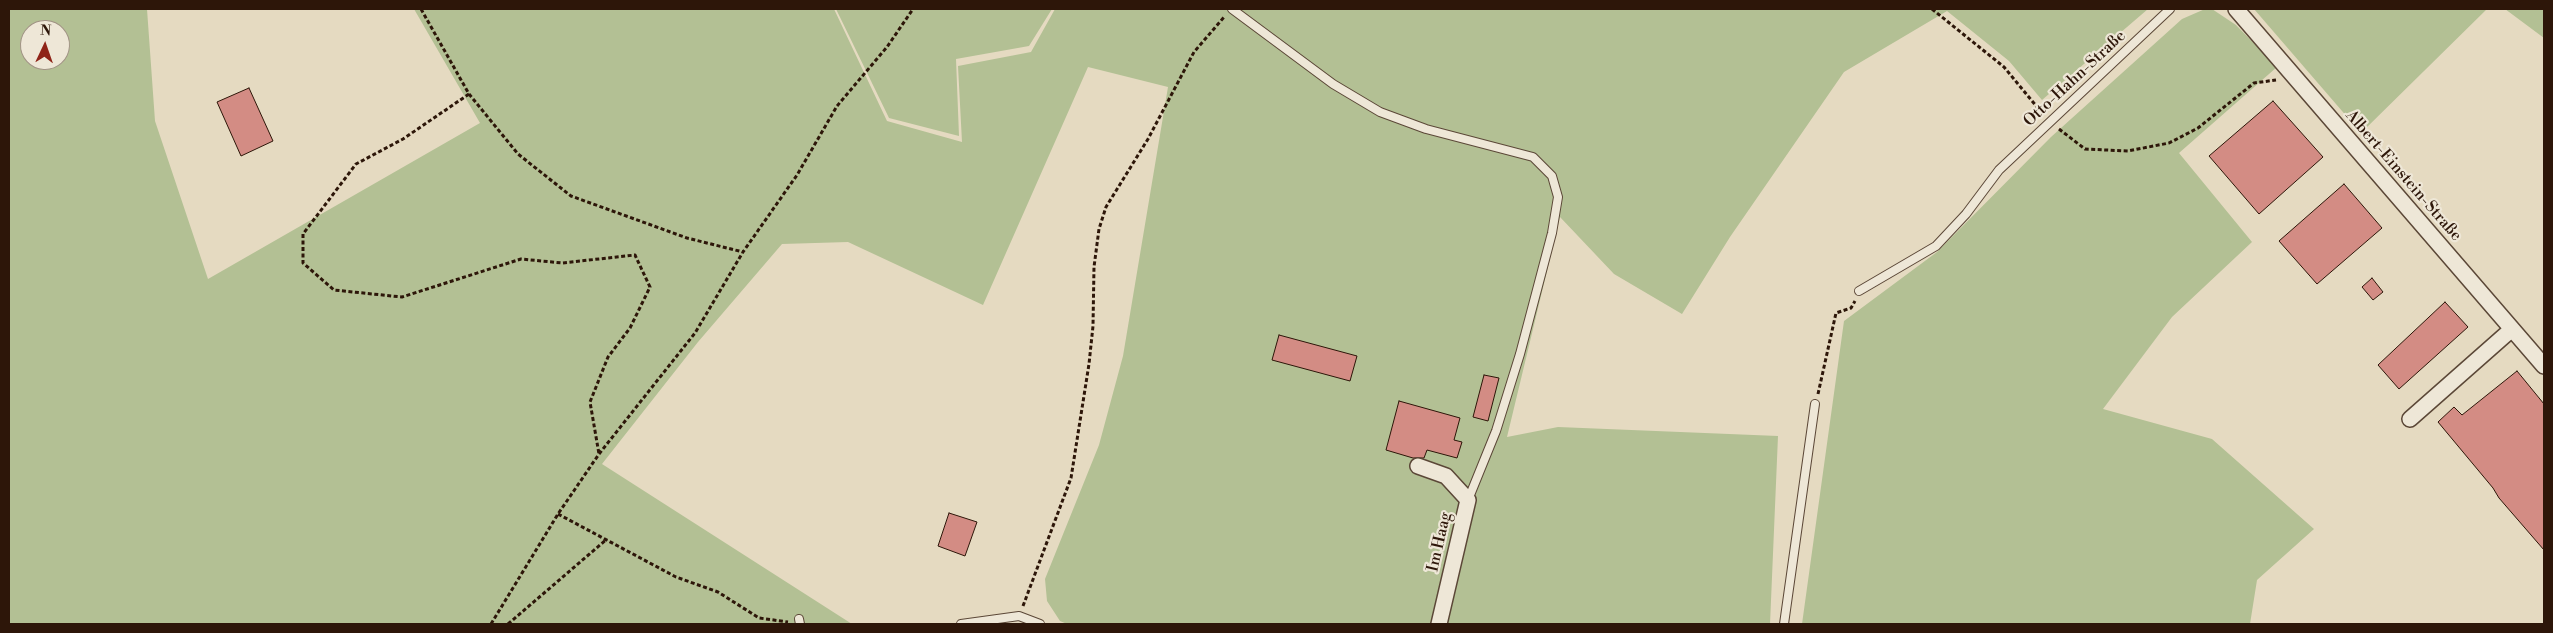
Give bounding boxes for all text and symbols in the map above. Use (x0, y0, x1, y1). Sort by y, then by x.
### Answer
north arrow (20, 20, 70, 70)
text: N (40, 22, 52, 40)
street label: Otto-Hahn-Straße (2020, 27, 2130, 131)
street label: Albert-Einstein-Straße (2341, 107, 2465, 245)
street label: Im Haag (1424, 510, 1456, 574)

